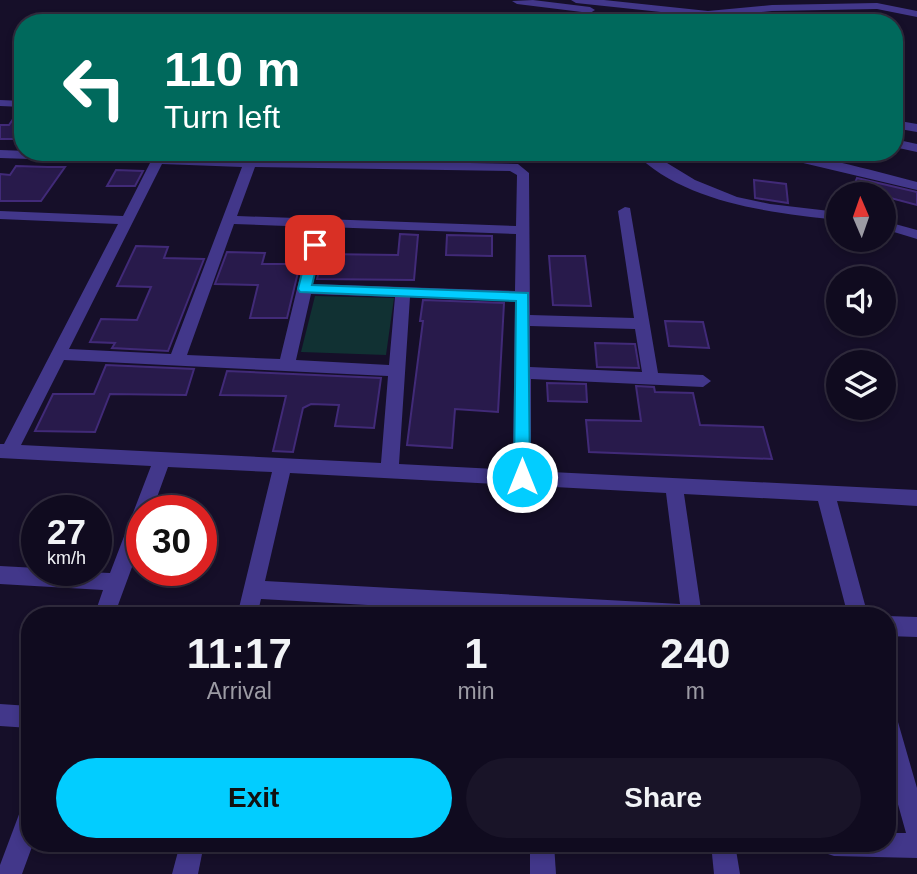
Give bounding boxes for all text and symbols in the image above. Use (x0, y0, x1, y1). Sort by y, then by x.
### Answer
icon: left (49, 42, 140, 133)
text: 110 m (164, 42, 300, 96)
text: Turn left (164, 99, 280, 135)
north arrow (826, 182, 896, 252)
map controls (826, 182, 896, 420)
pin (285, 215, 345, 275)
icon: arrive (296, 226, 334, 264)
button: sound (826, 266, 896, 336)
button: layers (826, 350, 896, 420)
position arrow (485, 440, 559, 514)
speed limit sign: 30 (126, 495, 217, 586)
text: 27 (47, 512, 86, 551)
text: km/h (47, 548, 86, 568)
text: 11:17 (187, 630, 292, 677)
text: 1 (464, 630, 488, 677)
text: 240 (660, 630, 730, 677)
text: Arrival (207, 678, 272, 704)
text: min (457, 678, 495, 704)
text: m (686, 678, 705, 704)
button: Exit (56, 758, 452, 838)
button: Share (466, 758, 861, 838)

